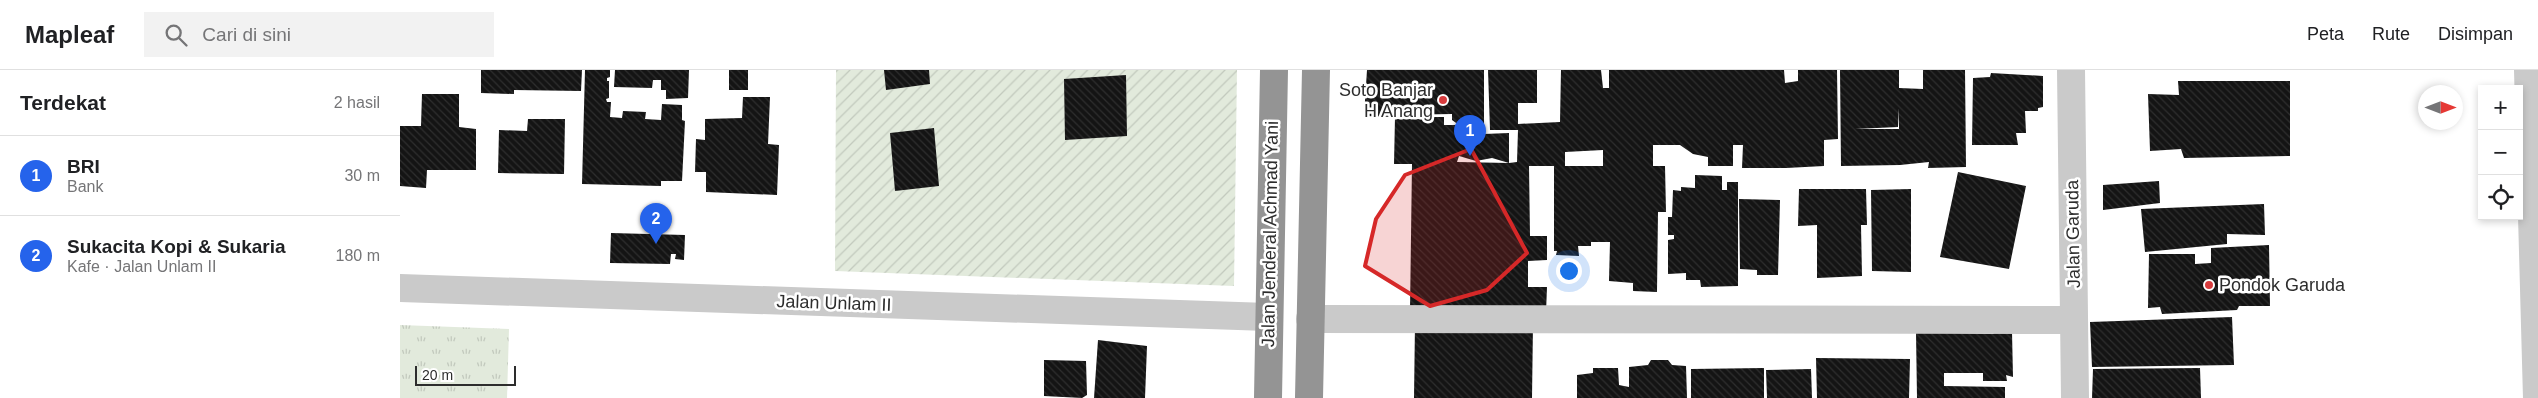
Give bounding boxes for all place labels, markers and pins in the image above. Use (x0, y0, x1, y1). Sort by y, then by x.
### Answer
place label: Soto Banjar H Anang (1339, 80, 1433, 121)
marker: Soto Banjar H Anang (1437, 94, 1449, 106)
pin: 1 (1454, 115, 1486, 156)
pin: 2 (640, 203, 672, 244)
place label: Pondok Garuda (2219, 275, 2346, 295)
marker: Pondok Garuda (2203, 279, 2215, 291)

